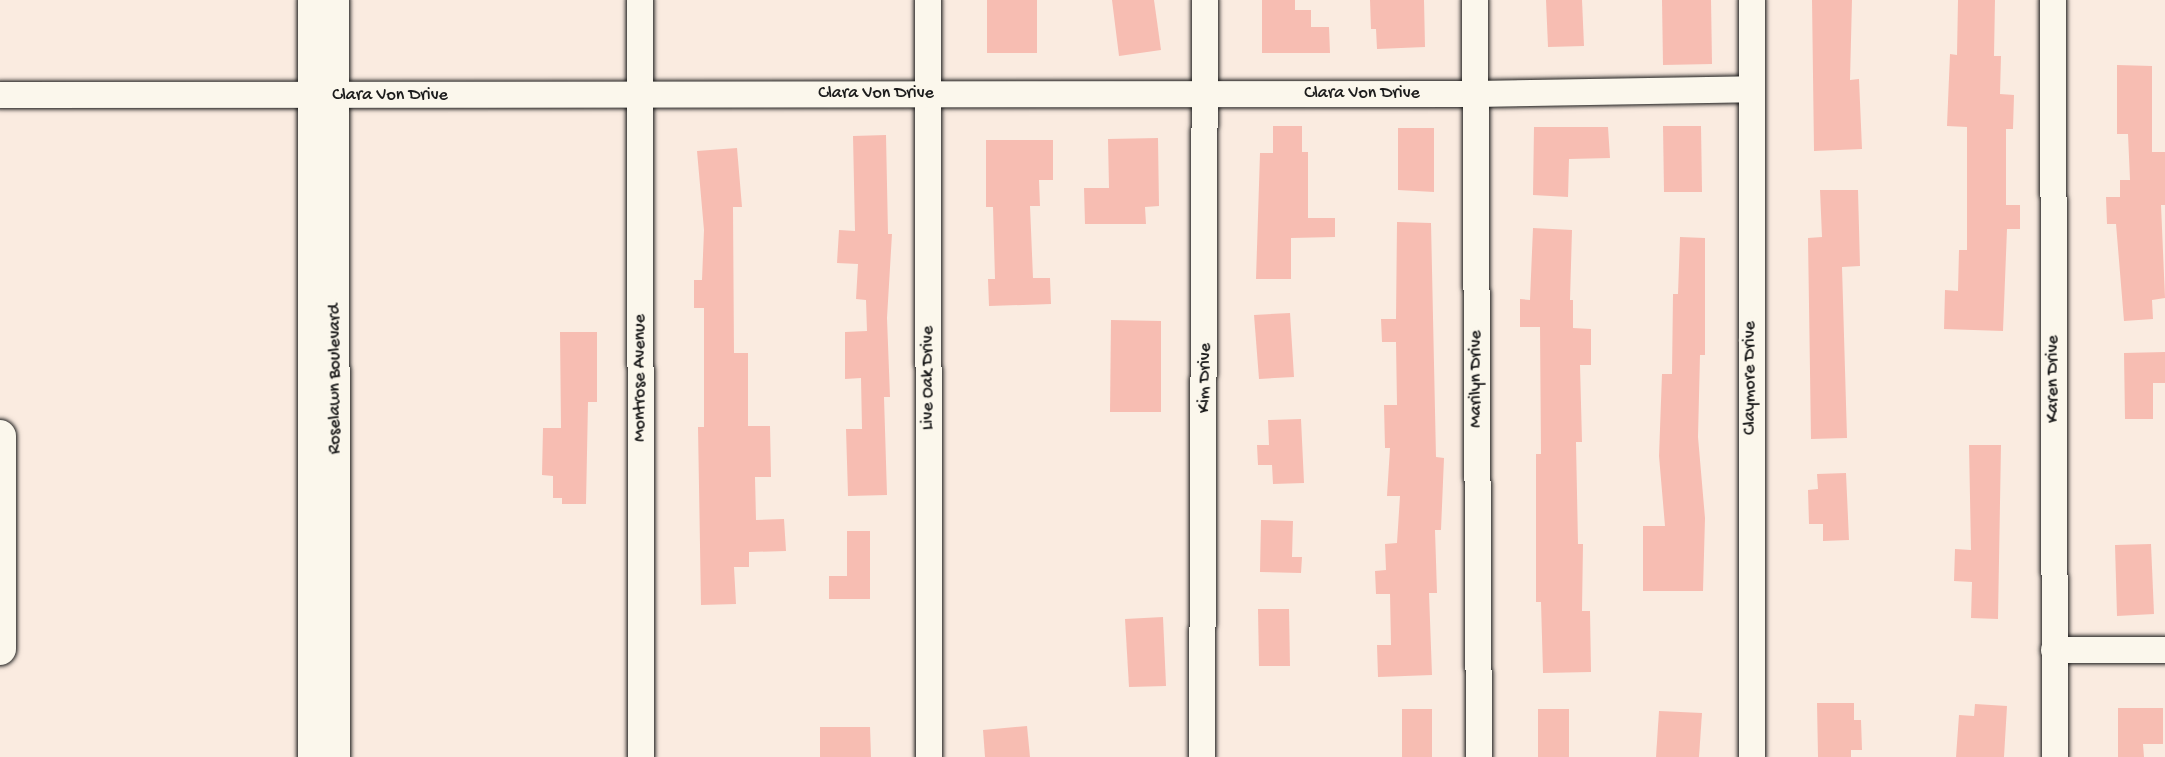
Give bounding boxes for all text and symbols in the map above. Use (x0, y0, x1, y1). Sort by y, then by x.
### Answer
street label: Clara Von Drive (818, 83, 934, 105)
street label: Clara Von Drive (1304, 83, 1420, 105)
street label: Clara Von Drive (332, 85, 448, 107)
street label: Roselawn Boulevard (325, 304, 347, 454)
street label: Montrose Avenue (630, 314, 652, 442)
street label: Claymore Drive (1740, 321, 1762, 435)
street label: Live Oak Drive (918, 326, 940, 430)
street label: Marilyn Drive (1466, 330, 1488, 428)
street label: Karen Drive (2043, 335, 2065, 423)
street label: Kim Drive (1195, 343, 1217, 413)

